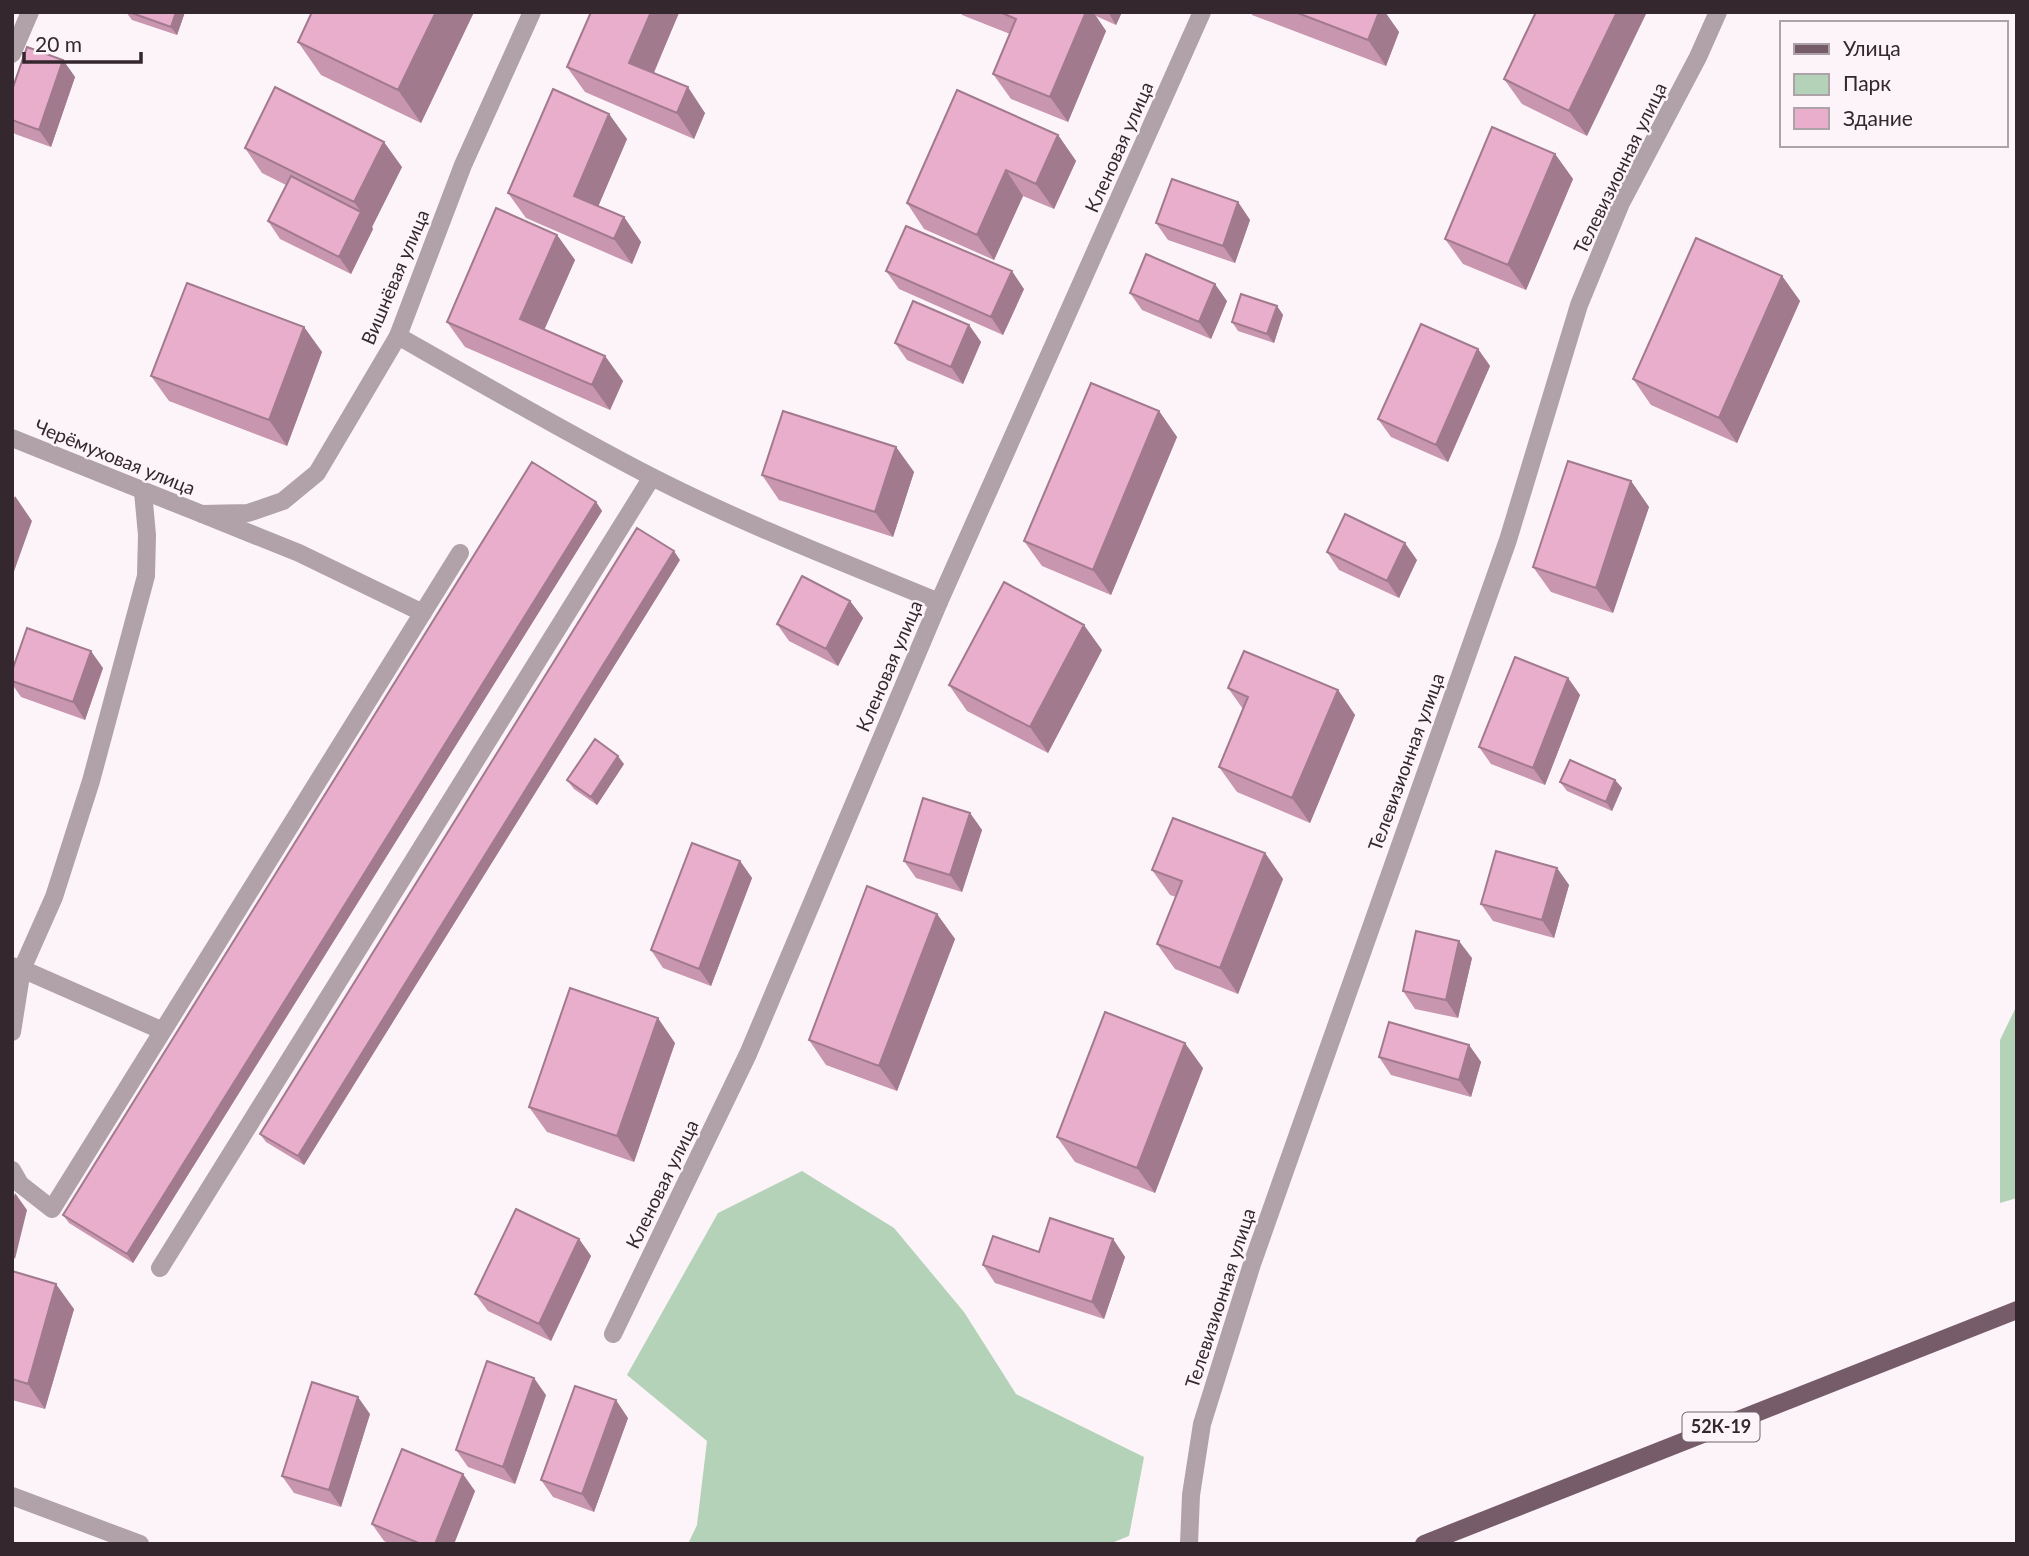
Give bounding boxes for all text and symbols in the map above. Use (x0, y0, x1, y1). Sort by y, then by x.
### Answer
scale bar (24, 21, 142, 65)
legend (1780, 21, 2008, 147)
text: 20 m (35, 31, 82, 56)
text: Улица (1843, 35, 1901, 60)
text: Парк (1843, 70, 1891, 95)
street label: Кленовая улица (1079, 78, 1158, 216)
street label: Телевизионная улица (1568, 78, 1671, 257)
text: Здание (1843, 105, 1913, 130)
street label: Вишнёвая улица (356, 206, 433, 348)
street label: Черёмуховая улица (32, 414, 199, 499)
street label: Кленовая улица (851, 597, 927, 735)
street label: Телевизионная улица (1363, 670, 1448, 854)
street label: Кленовая улица (620, 1116, 703, 1252)
street label: Телевизионная улица (1180, 1205, 1259, 1391)
road number: 52К-19 (1682, 1412, 1760, 1442)

